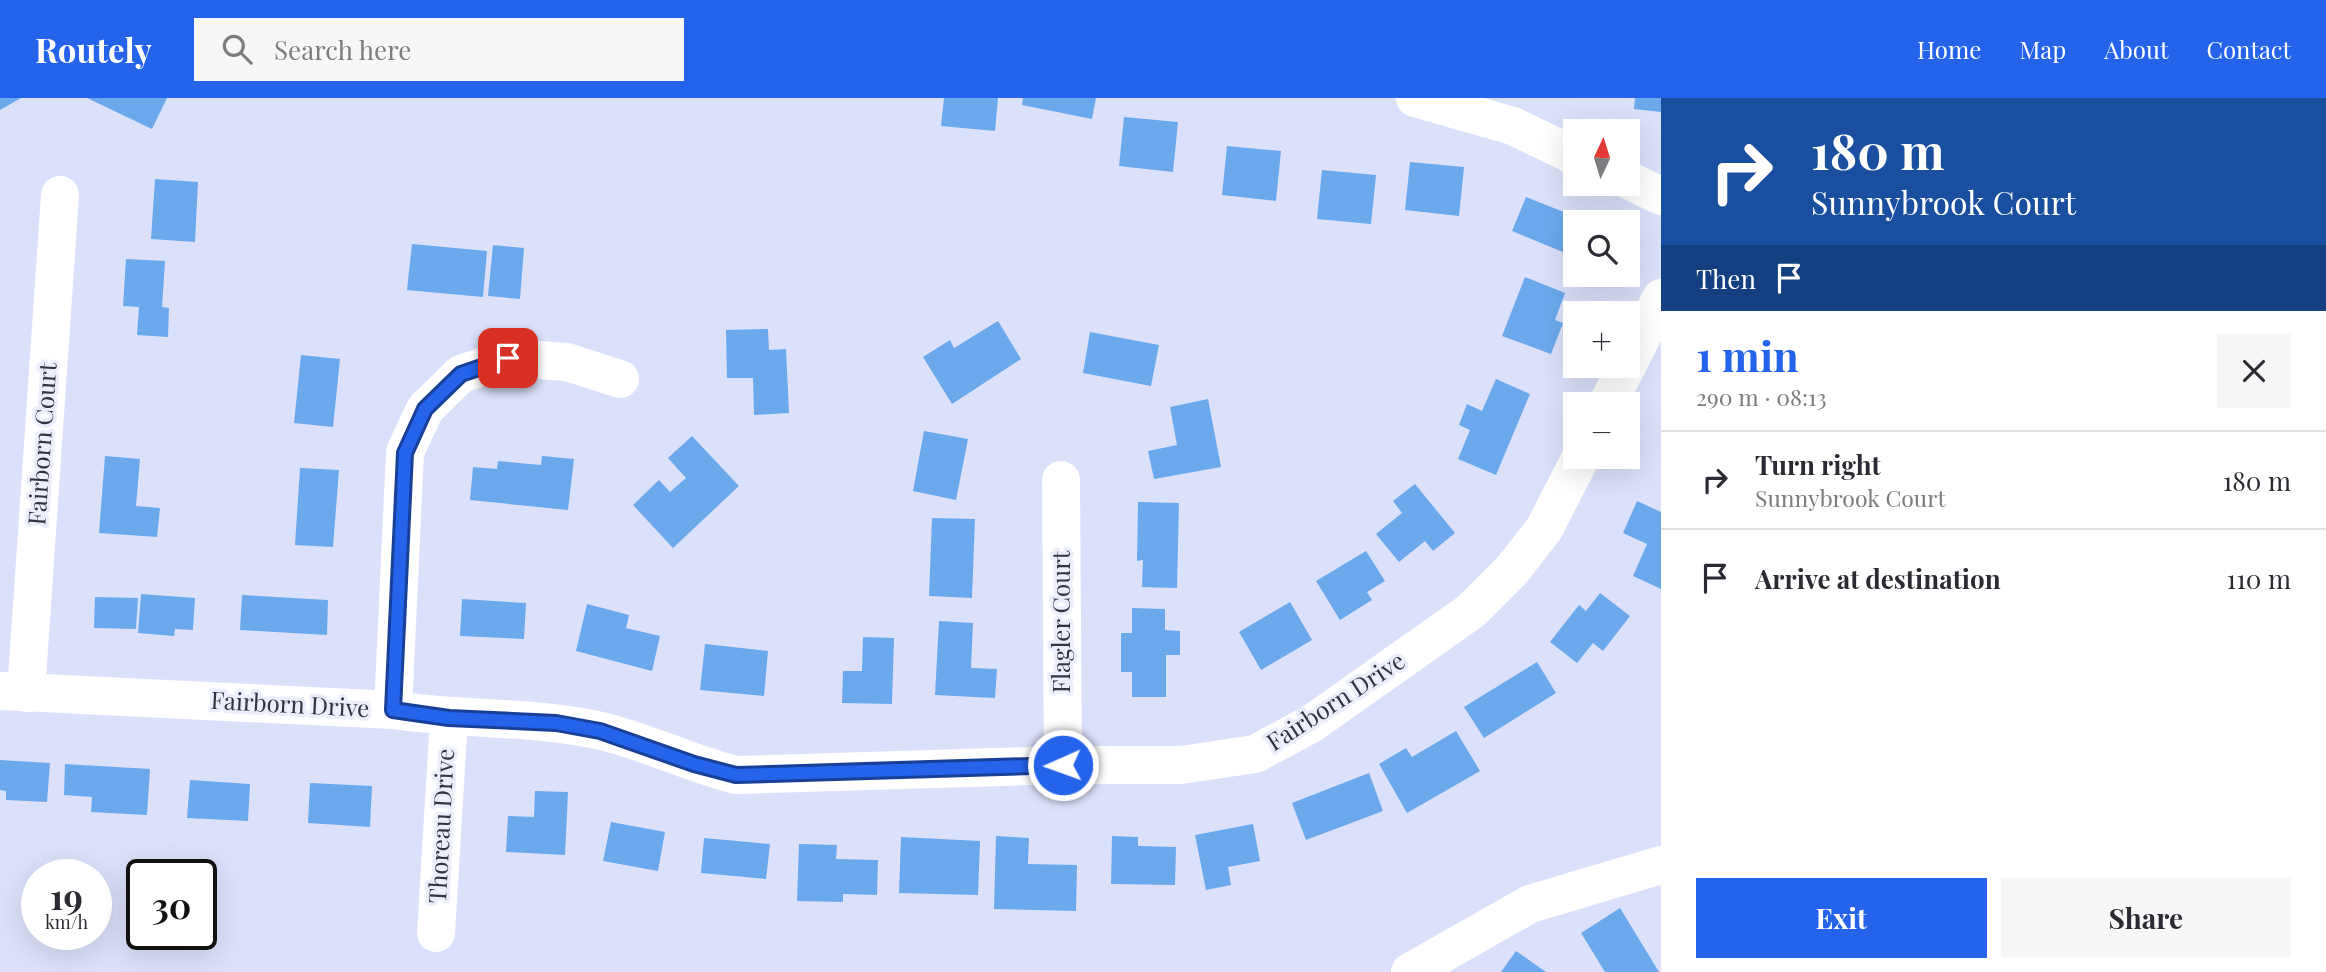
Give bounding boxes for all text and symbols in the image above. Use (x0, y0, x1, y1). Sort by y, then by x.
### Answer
search box (194, 18, 684, 81)
text: Routely (35, 27, 152, 71)
icon: search (218, 30, 256, 68)
text: Search here (274, 32, 411, 67)
text: Home (1917, 33, 1981, 65)
text: Map (2019, 33, 2066, 65)
text: About (2104, 33, 2168, 65)
text: Contact (2206, 33, 2291, 65)
text: 180 m (1811, 117, 1945, 182)
north arrow (1563, 119, 1640, 196)
map controls (1563, 119, 1640, 469)
icon: right (1696, 126, 1787, 217)
text: Sunnybrook Court (1811, 180, 2076, 223)
button: search (1563, 210, 1640, 287)
icon: arrive (1770, 259, 1808, 297)
text: Then (1696, 261, 1756, 296)
button: + (1563, 301, 1640, 378)
text: 1 min (1696, 327, 1799, 383)
pin (478, 328, 538, 388)
button: close (2217, 334, 2291, 408)
icon: arrive (489, 339, 527, 377)
street label: Fairborn Court (19, 361, 63, 526)
text: 290 m · 08:13 (1696, 381, 1827, 412)
button: − (1563, 392, 1640, 469)
text: Turn right (1755, 447, 1881, 482)
icon: right (1696, 461, 1734, 499)
text: 180 m (2223, 463, 2291, 498)
text: Sunnybrook Court (1755, 482, 1946, 513)
street label: Flagler Court (1044, 550, 1076, 693)
icon: arrive (1696, 559, 1734, 597)
text: Arrive at destination (1755, 561, 2001, 596)
text: 110 m (2227, 561, 2291, 596)
street label: Fairborn Drive (1260, 644, 1410, 757)
street label: Fairborn Drive (210, 683, 370, 723)
position arrow (1026, 728, 1100, 802)
street label: Thoreau Drive (420, 748, 460, 904)
speed limit sign: 30 (126, 859, 217, 950)
text: 19 (50, 872, 83, 919)
button: Exit (1696, 878, 1987, 958)
button: Share (2001, 878, 2291, 958)
text: km/h (45, 910, 88, 934)

